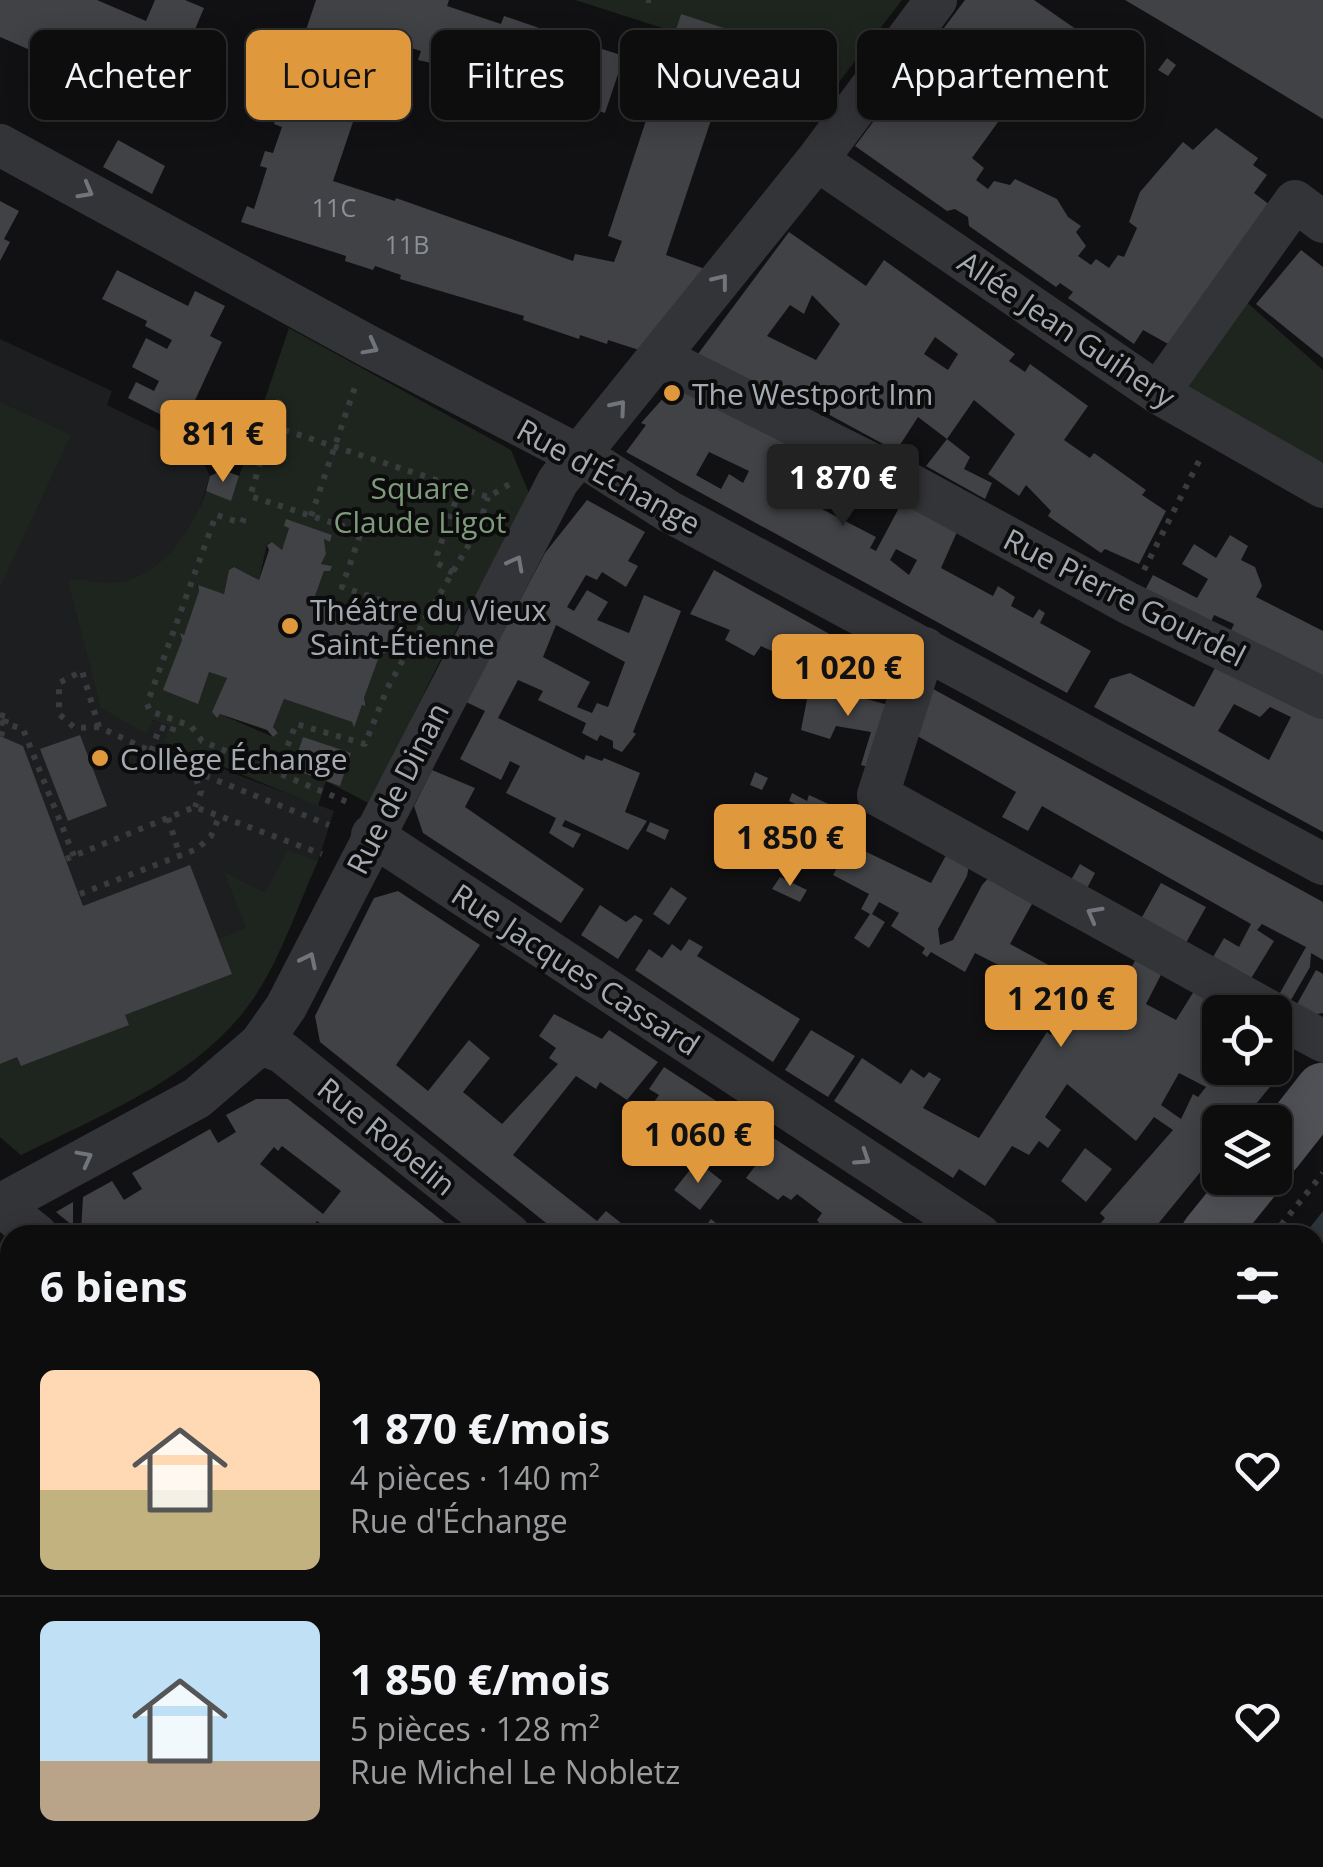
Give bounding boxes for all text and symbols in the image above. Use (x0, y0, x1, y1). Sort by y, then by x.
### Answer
chip: Acheter (30, 30, 226, 120)
chip: Louer (246, 30, 411, 120)
chip: Filtres (431, 30, 600, 120)
chip: Nouveau (620, 30, 837, 120)
chip: Appartement (857, 30, 1144, 120)
one-way arrow (75, 179, 93, 199)
house number: 11C (312, 190, 356, 224)
house number: 11B (385, 227, 429, 261)
street label: Allée Jean Guihery (950, 241, 1184, 417)
one-way arrow (709, 275, 727, 293)
one-way arrow (360, 335, 378, 355)
place label: The Westport Inn (692, 373, 933, 414)
marker: The Westport Inn (661, 382, 683, 404)
pin: 811 € (153, 400, 293, 485)
one-way arrow (607, 400, 625, 418)
street label: Rue d'Échange (510, 409, 708, 543)
text: 811 € (182, 411, 264, 454)
pin: 1 870 € (751, 444, 935, 529)
text: 1 870 € (789, 455, 897, 498)
park label: Square Claude Ligot (334, 467, 506, 542)
street label: Rue Pierre Gourdel (997, 518, 1253, 676)
one-way arrow (503, 556, 523, 574)
place label: Théâtre du Vieux Saint-Étienne (310, 589, 547, 664)
marker: Théâtre du Vieux Saint-Étienne (279, 615, 301, 637)
pin: 1 020 € (756, 634, 940, 719)
text: 1 020 € (794, 645, 902, 688)
street label: Rue de Dinan (336, 695, 458, 881)
place label: Collège Échange (120, 738, 348, 779)
marker: Collège Échange (89, 747, 111, 769)
pin: 1 850 € (698, 804, 882, 889)
text: 1 850 € (736, 815, 844, 858)
street label: Rue Jacques Cassard (444, 873, 708, 1065)
one-way arrow (1087, 907, 1105, 927)
one-way arrow (297, 953, 317, 971)
pin: 1 210 € (969, 965, 1153, 1050)
text: 1 210 € (1007, 976, 1115, 1019)
map controls (1202, 995, 1292, 1195)
button: locate (1202, 995, 1292, 1085)
street label: Rue Robelin (309, 1068, 465, 1204)
pin: 1 060 € (606, 1101, 790, 1186)
button: layers (1202, 1105, 1292, 1195)
text: 1 060 € (644, 1112, 752, 1155)
one-way arrow (851, 1146, 870, 1164)
one-way arrow (75, 1150, 93, 1170)
text: 6 biens (40, 1257, 188, 1314)
icon: filters (1230, 1258, 1285, 1313)
text: 1 870 €/mois (350, 1399, 610, 1456)
icon: home (120, 1410, 240, 1530)
icon: heart (1230, 1443, 1285, 1498)
text: 4 pièces · 140 m² (350, 1456, 600, 1499)
text: Rue d'Échange (350, 1499, 568, 1542)
text: 1 850 €/mois (350, 1650, 610, 1707)
icon: home (120, 1661, 240, 1781)
icon: heart (1230, 1694, 1285, 1749)
text: 5 pièces · 128 m² (350, 1707, 600, 1750)
text: Rue Michel Le Nobletz (350, 1750, 680, 1793)

